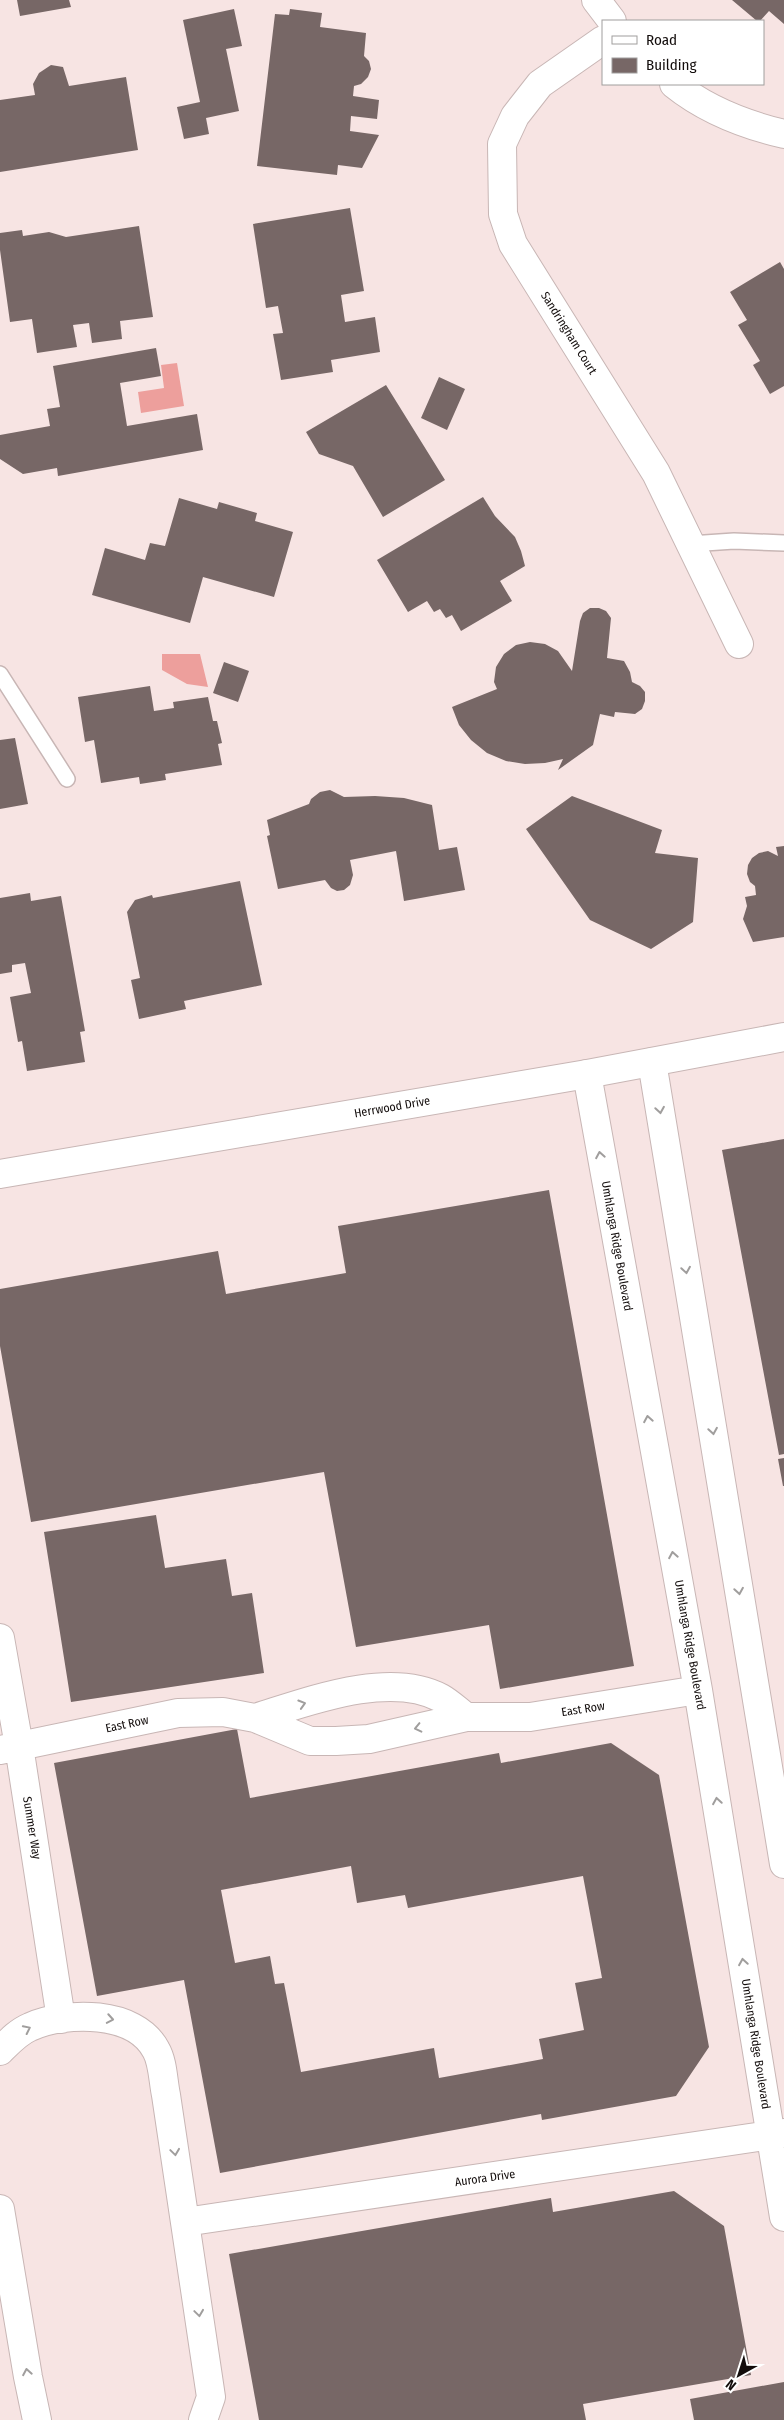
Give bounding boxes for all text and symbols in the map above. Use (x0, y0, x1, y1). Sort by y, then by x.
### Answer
legend (602, 20, 764, 85)
text: Road (646, 31, 677, 49)
text: Building (646, 56, 697, 74)
street label: Sandringham Court (538, 289, 600, 377)
street label: Herrwood Drive (353, 1093, 431, 1121)
one-way arrow (654, 1106, 664, 1114)
one-way arrow (595, 1151, 605, 1160)
street label: Umhlanga Ridge Boulevard (599, 1180, 635, 1312)
one-way arrow (680, 1267, 691, 1275)
one-way arrow (644, 1414, 654, 1423)
one-way arrow (707, 1426, 717, 1435)
one-way arrow (669, 1551, 679, 1559)
street label: Umhlanga Ridge Boulevard (672, 1579, 708, 1711)
one-way arrow (733, 1587, 744, 1595)
one-way arrow (297, 1699, 305, 1709)
street label: East Row (560, 1699, 606, 1719)
street label: East Row (104, 1713, 150, 1735)
one-way arrow (414, 1722, 423, 1733)
street label: Summer Way (20, 1796, 44, 1861)
one-way arrow (712, 1797, 722, 1806)
one-way arrow (738, 1957, 748, 1966)
street label: Umhlanga Ridge Boulevard (739, 1978, 773, 2110)
one-way arrow (105, 2014, 114, 2024)
one-way arrow (22, 2025, 31, 2035)
one-way arrow (169, 2149, 180, 2157)
street label: Aurora Drive (454, 2167, 516, 2189)
one-way arrow (193, 2309, 203, 2317)
north arrow (714, 2350, 764, 2400)
one-way arrow (23, 2368, 33, 2377)
text: N (723, 2375, 740, 2394)

